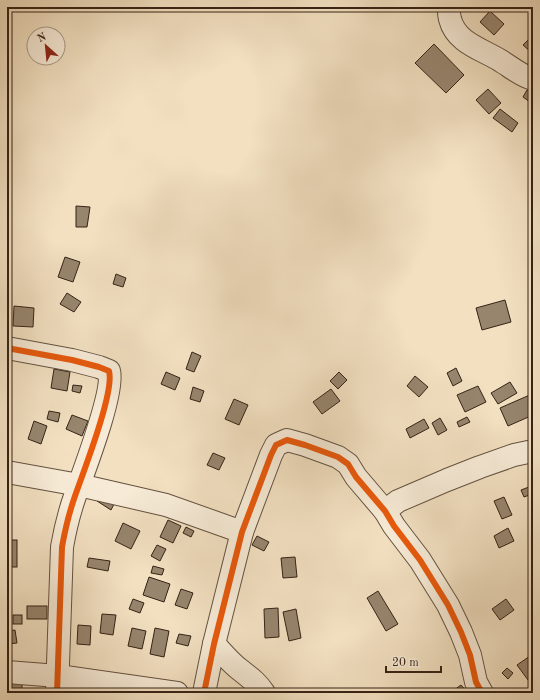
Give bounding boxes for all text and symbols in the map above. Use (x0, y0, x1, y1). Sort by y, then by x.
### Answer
north arrow (26, 26, 66, 66)
text: N (36, 31, 49, 45)
scale bar (386, 648, 441, 674)
text: 20 m (392, 657, 419, 669)

